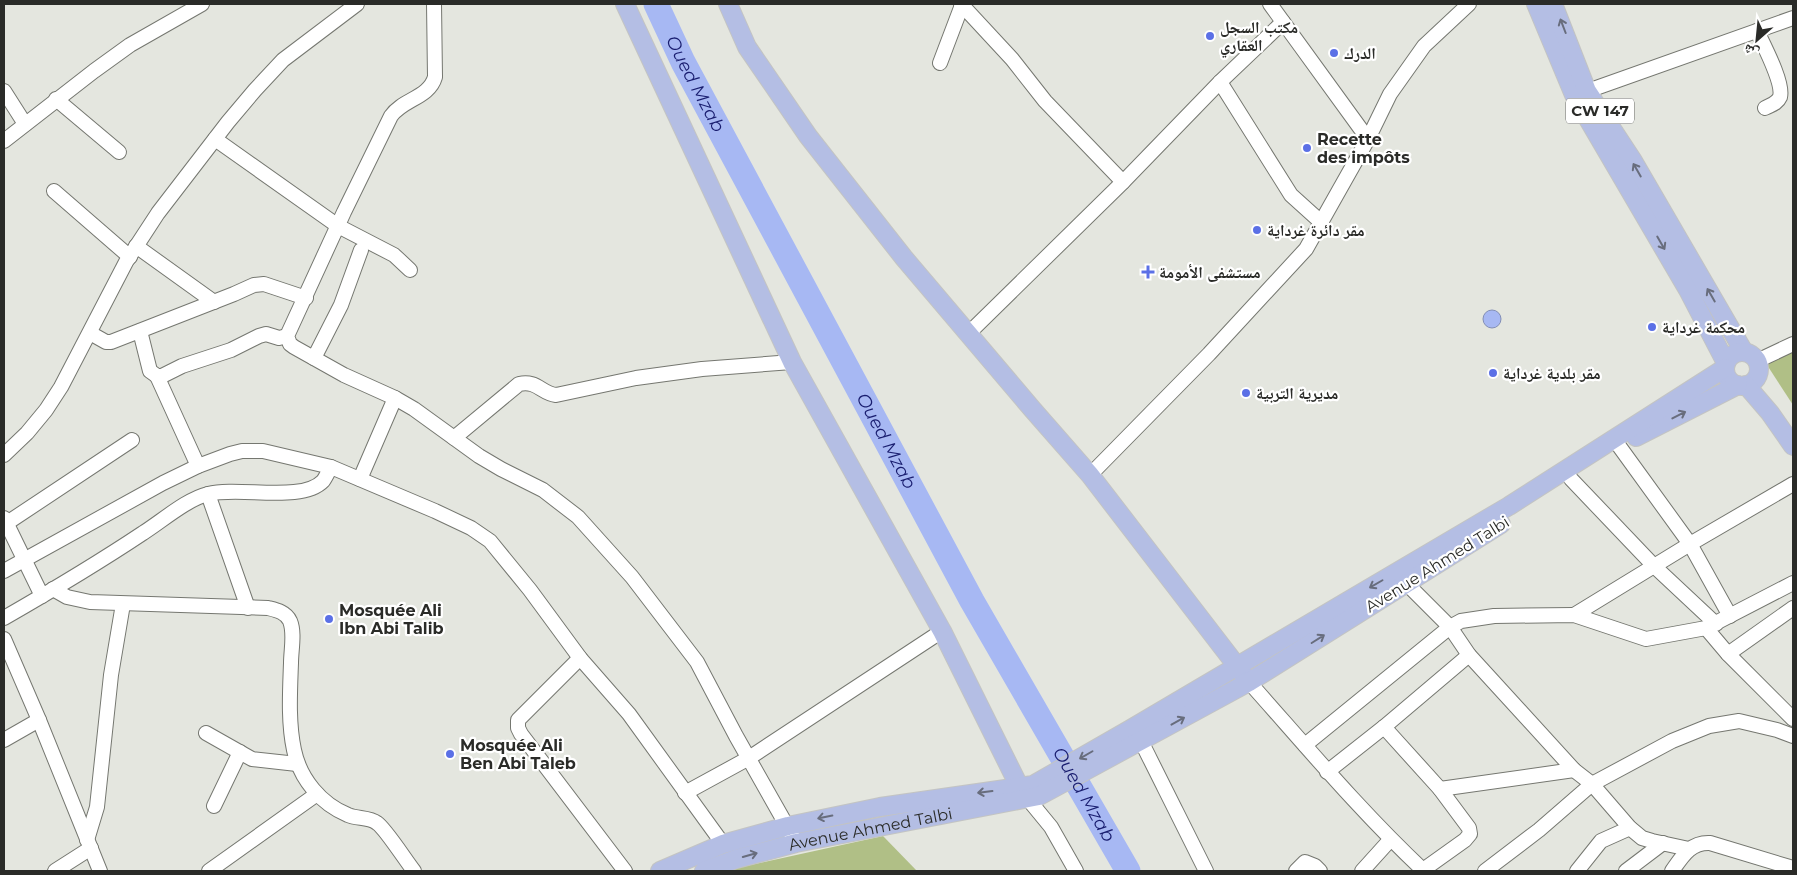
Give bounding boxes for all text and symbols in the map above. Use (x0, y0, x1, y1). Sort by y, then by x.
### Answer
north arrow (1732, 15, 1782, 65)
place label: مكتب السجل العقاري (1220, 18, 1298, 58)
one-way arrow (1558, 19, 1567, 34)
marker: مكتب السجل العقاري (1204, 30, 1216, 42)
water label: Oued Mzab (661, 32, 729, 136)
text: ش (1740, 40, 1762, 63)
place label: الدرك (1344, 44, 1376, 63)
marker: الدرك (1328, 47, 1340, 59)
road number: CW 147 (1566, 98, 1634, 124)
place label: Recette des impôts (1317, 130, 1410, 167)
marker: Recette des impôts (1301, 142, 1313, 154)
one-way arrow (1632, 163, 1642, 177)
place label: مقر دائرة غرداية (1267, 221, 1365, 240)
marker: مقر دائرة غرداية (1251, 224, 1263, 236)
one-way arrow (1657, 236, 1667, 250)
place label: مستشفى الأمومة (1159, 263, 1260, 282)
marker: مستشفى الأمومة (1141, 265, 1155, 279)
one-way arrow (1705, 289, 1715, 303)
place label: محكمة غرداية (1662, 318, 1745, 337)
marker: محكمة غرداية (1646, 321, 1658, 333)
place label: مقر بلدية غرداية (1503, 364, 1601, 383)
marker: مقر بلدية غرداية (1487, 367, 1499, 379)
place label: مديرية التربية (1256, 384, 1338, 403)
marker: مديرية التربية (1240, 387, 1252, 399)
water label: Oued Mzab (852, 389, 921, 493)
one-way arrow (1672, 410, 1687, 420)
street label: Avenue Ahmed Talbi (1362, 512, 1513, 617)
one-way arrow (1370, 579, 1384, 589)
place label: Mosquée Ali Ibn Abi Talib (339, 601, 444, 638)
marker: Mosquée Ali Ibn Abi Talib (323, 613, 335, 625)
one-way arrow (1311, 633, 1325, 643)
one-way arrow (1171, 716, 1186, 726)
place label: Mosquée Ali Ben Abi Taleb (460, 736, 576, 773)
water label: Oued Mzab (1048, 743, 1120, 846)
marker: Mosquée Ali Ben Abi Taleb (444, 748, 456, 760)
one-way arrow (1080, 750, 1094, 760)
one-way arrow (978, 787, 994, 797)
street label: Avenue Ahmed Talbi (786, 804, 954, 855)
one-way arrow (817, 813, 833, 823)
one-way arrow (742, 850, 758, 860)

